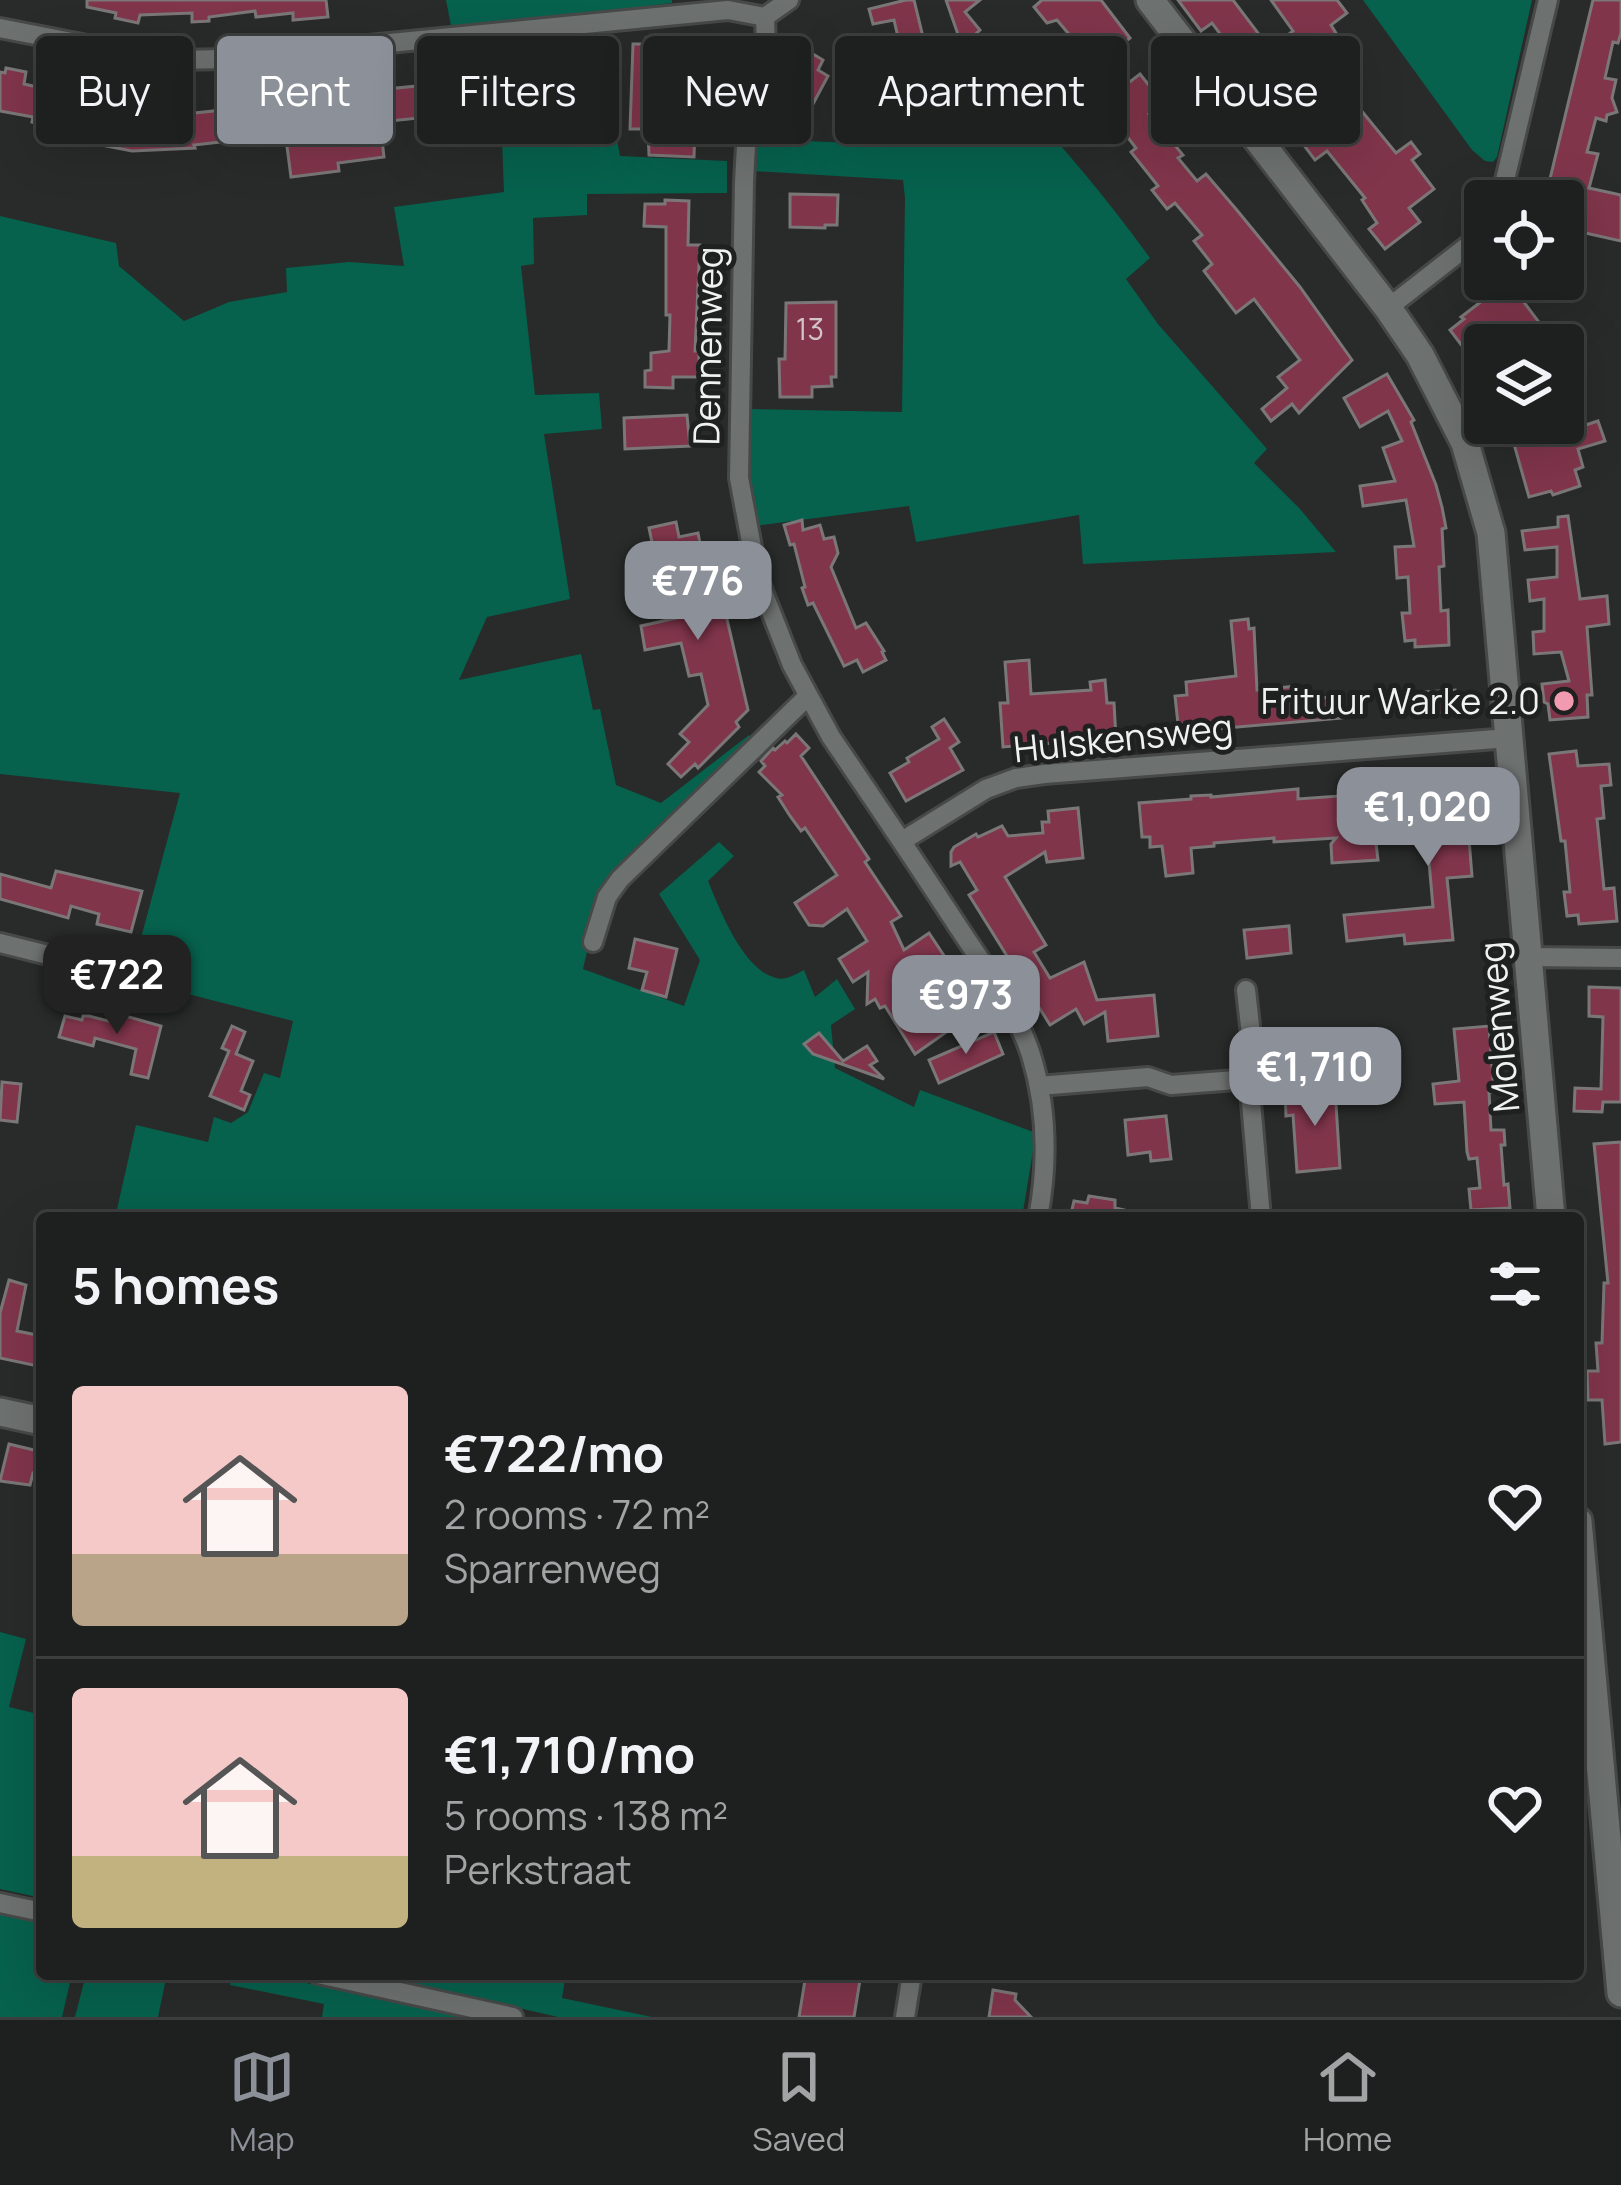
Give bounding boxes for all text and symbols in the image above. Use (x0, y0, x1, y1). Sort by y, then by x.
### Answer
chip: Buy (36, 36, 193, 144)
chip: Rent (217, 36, 393, 144)
chip: Filters (417, 36, 619, 144)
chip: New (643, 36, 811, 144)
chip: Apartment (835, 36, 1127, 144)
chip: House (1151, 36, 1360, 144)
map controls (1464, 180, 1584, 444)
button: locate (1464, 180, 1584, 300)
street label: Dennenweg (681, 246, 734, 446)
house number: 13 (796, 308, 824, 349)
button: layers (1464, 324, 1584, 444)
pin: €776 (627, 541, 769, 643)
text: €776 (652, 553, 744, 607)
place label: Frituur Warke 2.0 (1261, 676, 1540, 725)
marker: Frituur Warke 2.0 (1551, 688, 1577, 714)
street label: Hulskensweg (1011, 702, 1235, 773)
pin: €1,020 (1330, 767, 1526, 869)
text: €1,020 (1364, 779, 1492, 833)
pin: €722 (46, 935, 188, 1037)
street label: Molenweg (1467, 940, 1530, 1114)
text: €722 (70, 947, 164, 1001)
pin: €973 (895, 955, 1037, 1057)
text: €973 (919, 967, 1013, 1021)
pin: €1,710 (1217, 1027, 1413, 1129)
text: €1,710 (1256, 1039, 1374, 1093)
text: 5 homes (72, 1250, 279, 1319)
icon: filters (1482, 1251, 1548, 1317)
text: €722/mo (444, 1418, 664, 1487)
icon: home (168, 1434, 312, 1578)
icon: heart (1482, 1473, 1548, 1539)
text: 2 rooms · 72 m² (444, 1487, 710, 1541)
text: Sparrenweg (444, 1541, 661, 1595)
text: €1,710/mo (444, 1719, 695, 1788)
icon: home (168, 1736, 312, 1880)
icon: heart (1482, 1775, 1548, 1841)
text: 5 rooms · 138 m² (444, 1788, 728, 1842)
text: Perkstraat (444, 1842, 632, 1896)
tab: Map (229, 2044, 295, 2161)
tab: Saved (752, 2044, 845, 2161)
tab: Home (1303, 2044, 1392, 2161)

